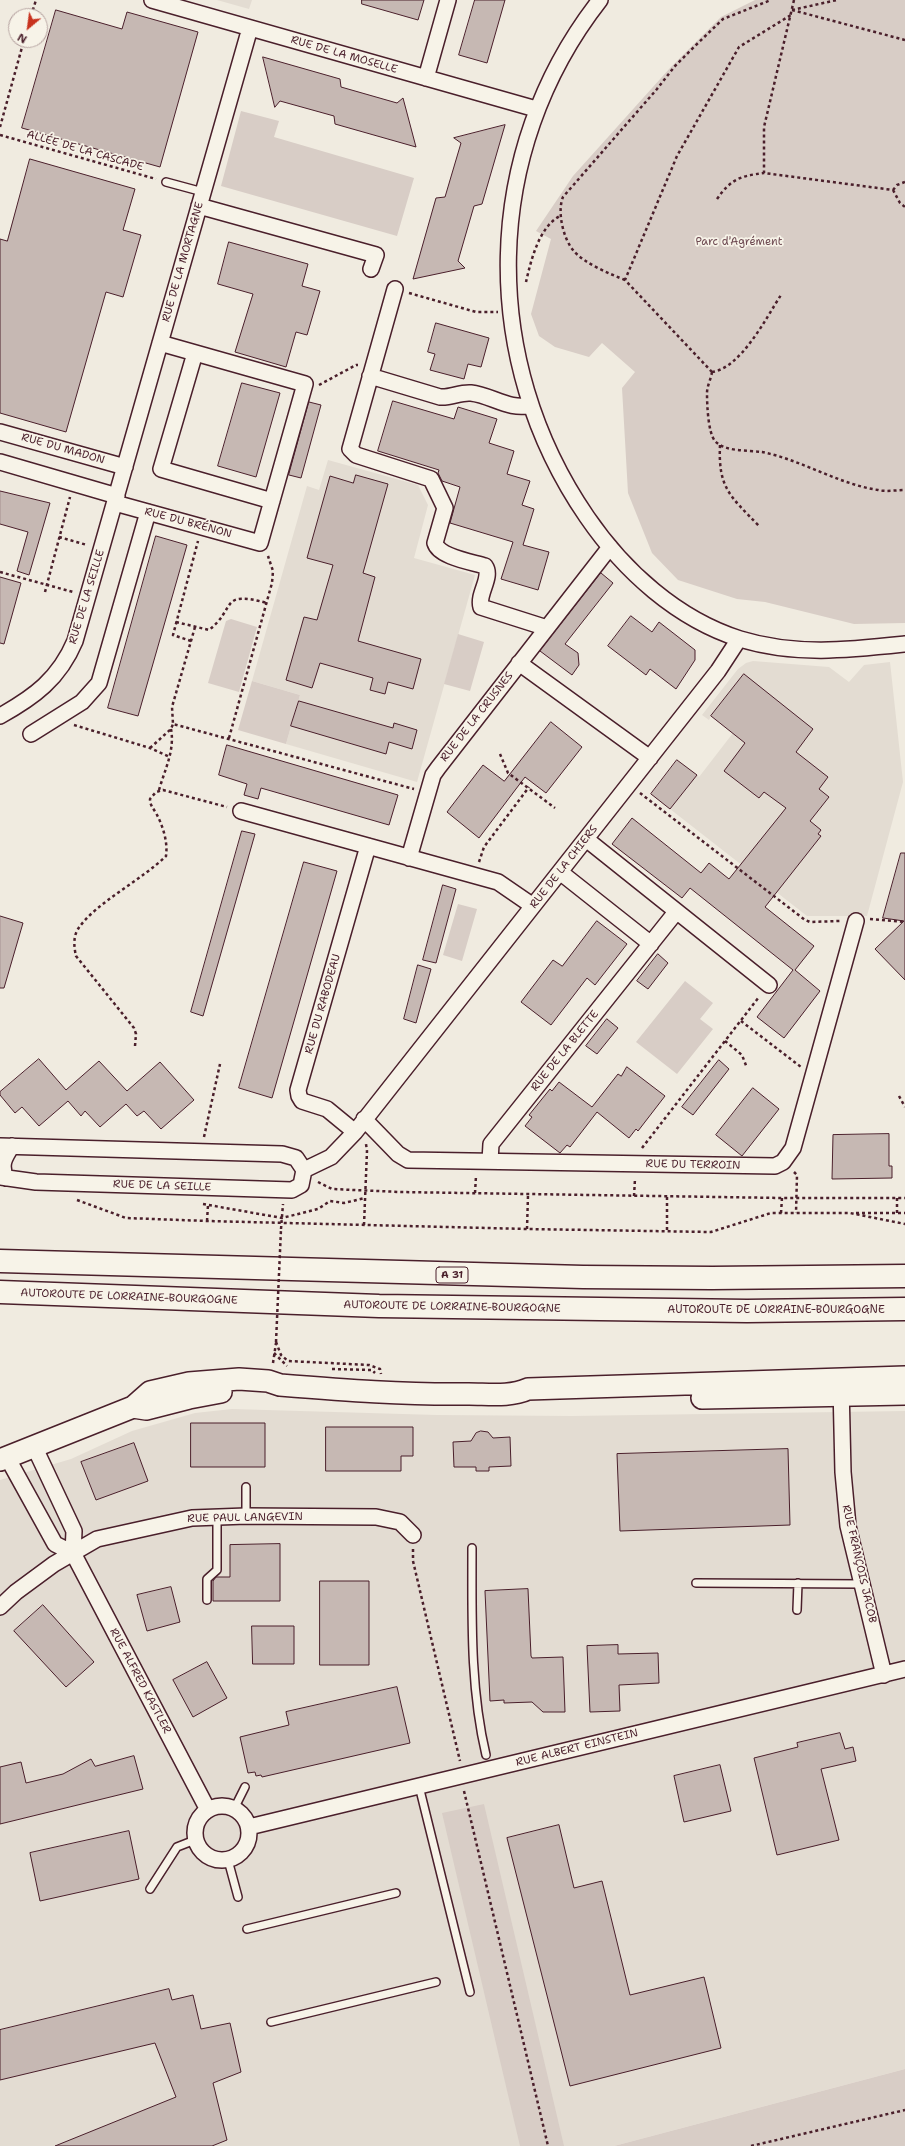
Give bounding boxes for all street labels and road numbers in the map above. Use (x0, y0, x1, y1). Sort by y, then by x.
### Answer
street label: RUE DE LA MOSELLE (289, 33, 399, 77)
street label: ALLÉE DE LA CASCADE (25, 128, 145, 174)
street label: RUE DE LA MORTAGNE (160, 200, 206, 324)
street label: RUE DU MADON (20, 431, 106, 467)
street label: RUE DU BRÉNON (143, 505, 233, 541)
street label: RUE DE LA SEILLE (66, 548, 108, 646)
street label: RUE DE LA CRUSNES (438, 670, 516, 764)
street label: RUE DE LA CHIERS (527, 823, 601, 911)
street label: RUE DU RABODEAU (302, 953, 344, 1055)
street label: RUE DE LA BLETTE (528, 1008, 602, 1094)
street label: RUE DU TERROIN (646, 1158, 740, 1172)
street label: RUE DE LA SEILLE (113, 1178, 211, 1194)
road number: A 31 (436, 1267, 468, 1283)
street label: AUTOROUTE DE LORRAINE-BOURGOGNE (20, 1287, 238, 1307)
street label: AUTOROUTE DE LORRAINE-BOURGOGNE (343, 1299, 561, 1315)
street label: AUTOROUTE DE LORRAINE-BOURGOGNE (667, 1303, 885, 1317)
street label: RUE FRANÇOIS JACOB (839, 1504, 879, 1624)
street label: RUE PAUL LANGEVIN (187, 1510, 303, 1526)
street label: RUE ALFRED KASTLER (107, 1626, 173, 1736)
street label: RUE ALBERT EINSTEIN (514, 1726, 640, 1770)

